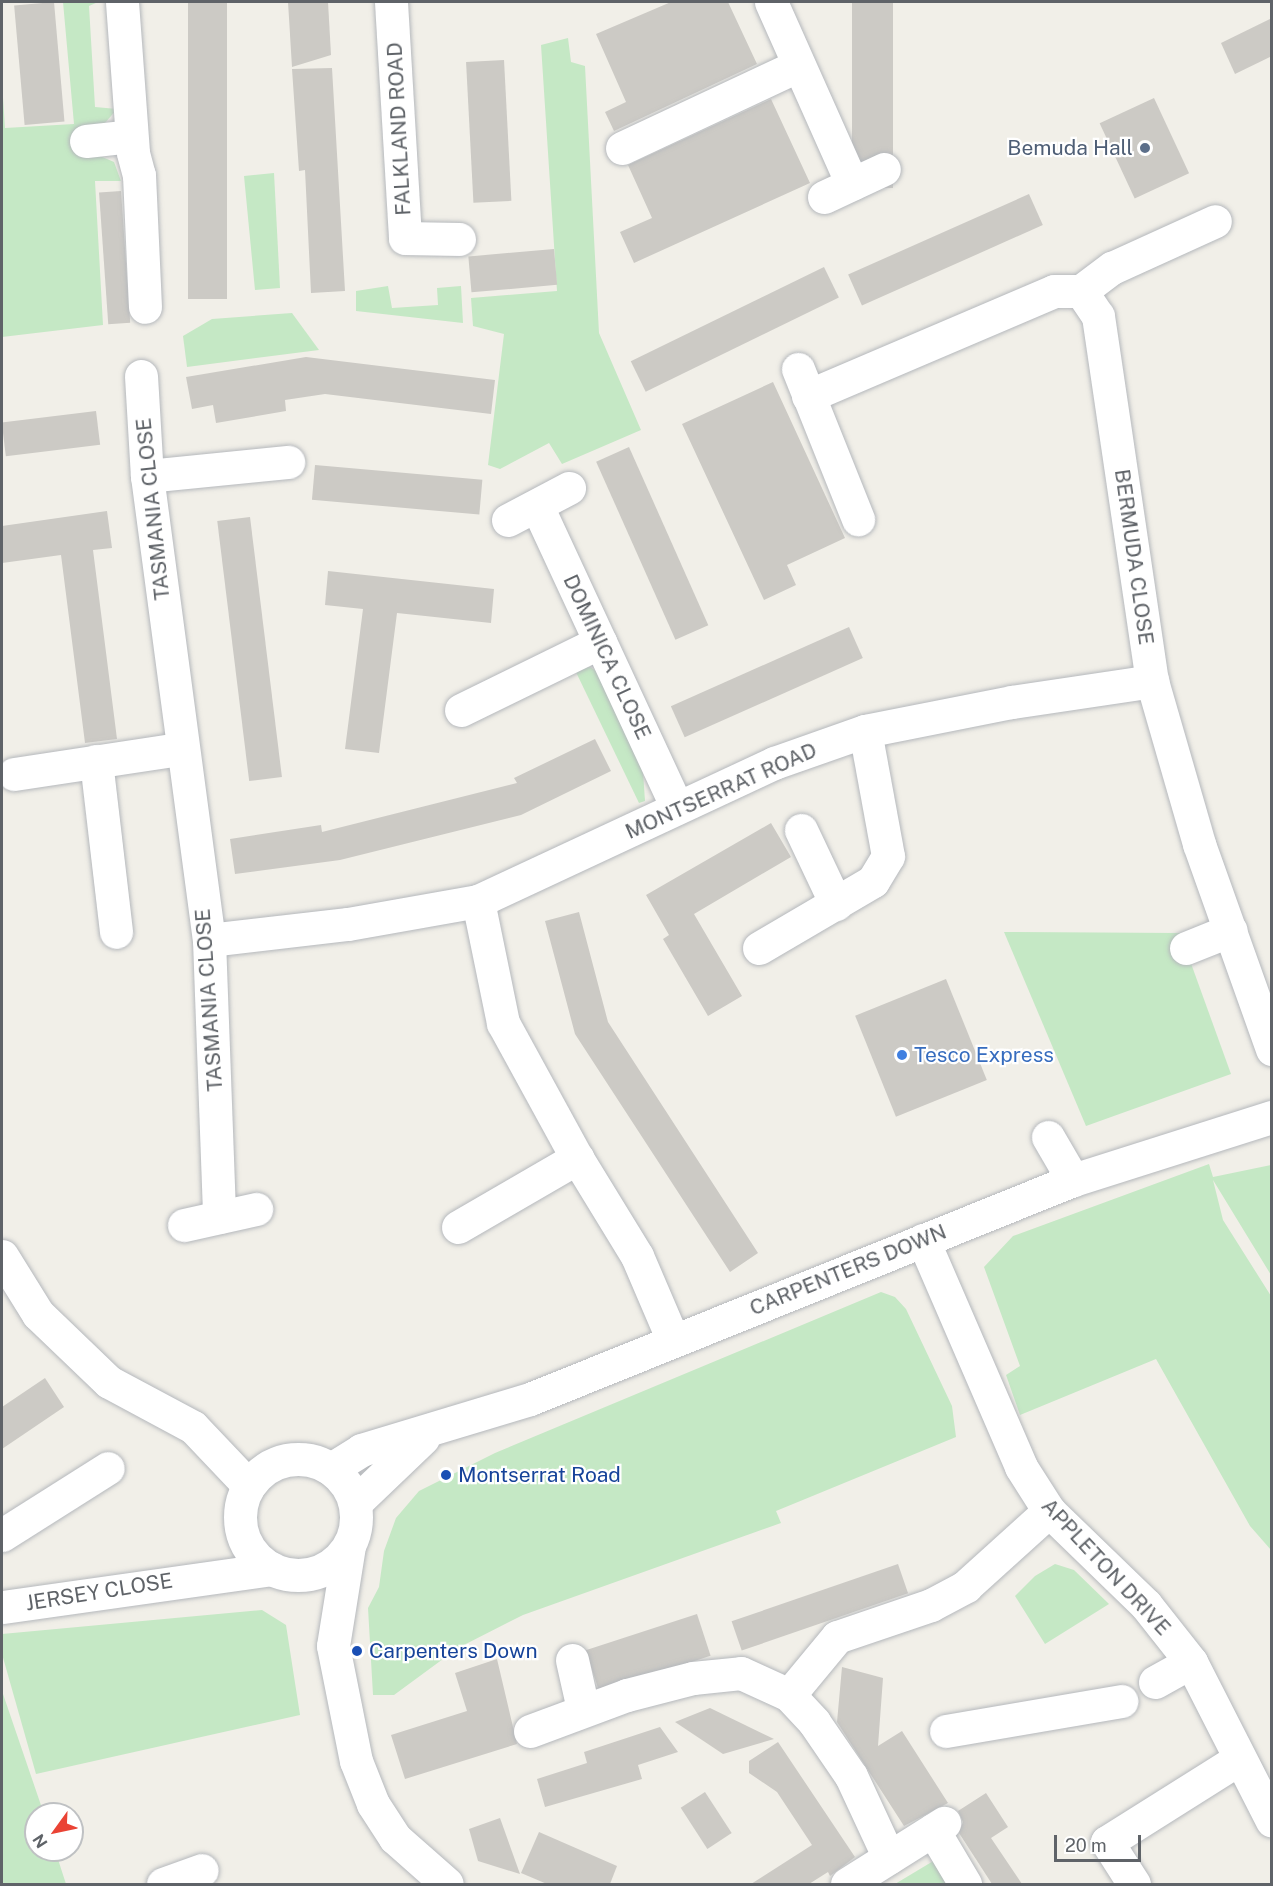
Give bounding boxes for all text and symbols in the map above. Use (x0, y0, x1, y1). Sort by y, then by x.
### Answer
street label: FALKLAND ROAD (382, 42, 416, 216)
place label: Bemuda Hall (1007, 135, 1133, 161)
marker: Bemuda Hall (1138, 141, 1152, 155)
street label: TASMANIA CLOSE (131, 417, 175, 601)
street label: BERMUDA CLOSE (1109, 467, 1159, 647)
street label: DOMINICA CLOSE (558, 571, 656, 743)
street label: MONTSERRAT ROAD (621, 737, 821, 845)
street label: TASMANIA CLOSE (190, 908, 228, 1092)
place label: Tesco Express (914, 1042, 1054, 1068)
marker: Tesco Express (895, 1048, 909, 1062)
street label: CARPENTERS DOWN (746, 1219, 950, 1321)
place label: Montserrat Road (458, 1462, 621, 1488)
marker: Montserrat Road (439, 1468, 453, 1482)
street label: APPLETON DRIVE (1036, 1493, 1176, 1641)
street label: JERSEY CLOSE (23, 1568, 175, 1616)
place label: Carpenters Down (369, 1638, 538, 1664)
marker: Carpenters Down (350, 1644, 364, 1658)
north arrow (24, 1802, 84, 1862)
scale bar (1057, 1823, 1144, 1861)
text: N (29, 1831, 52, 1851)
text: 20 m (1065, 1835, 1107, 1856)

